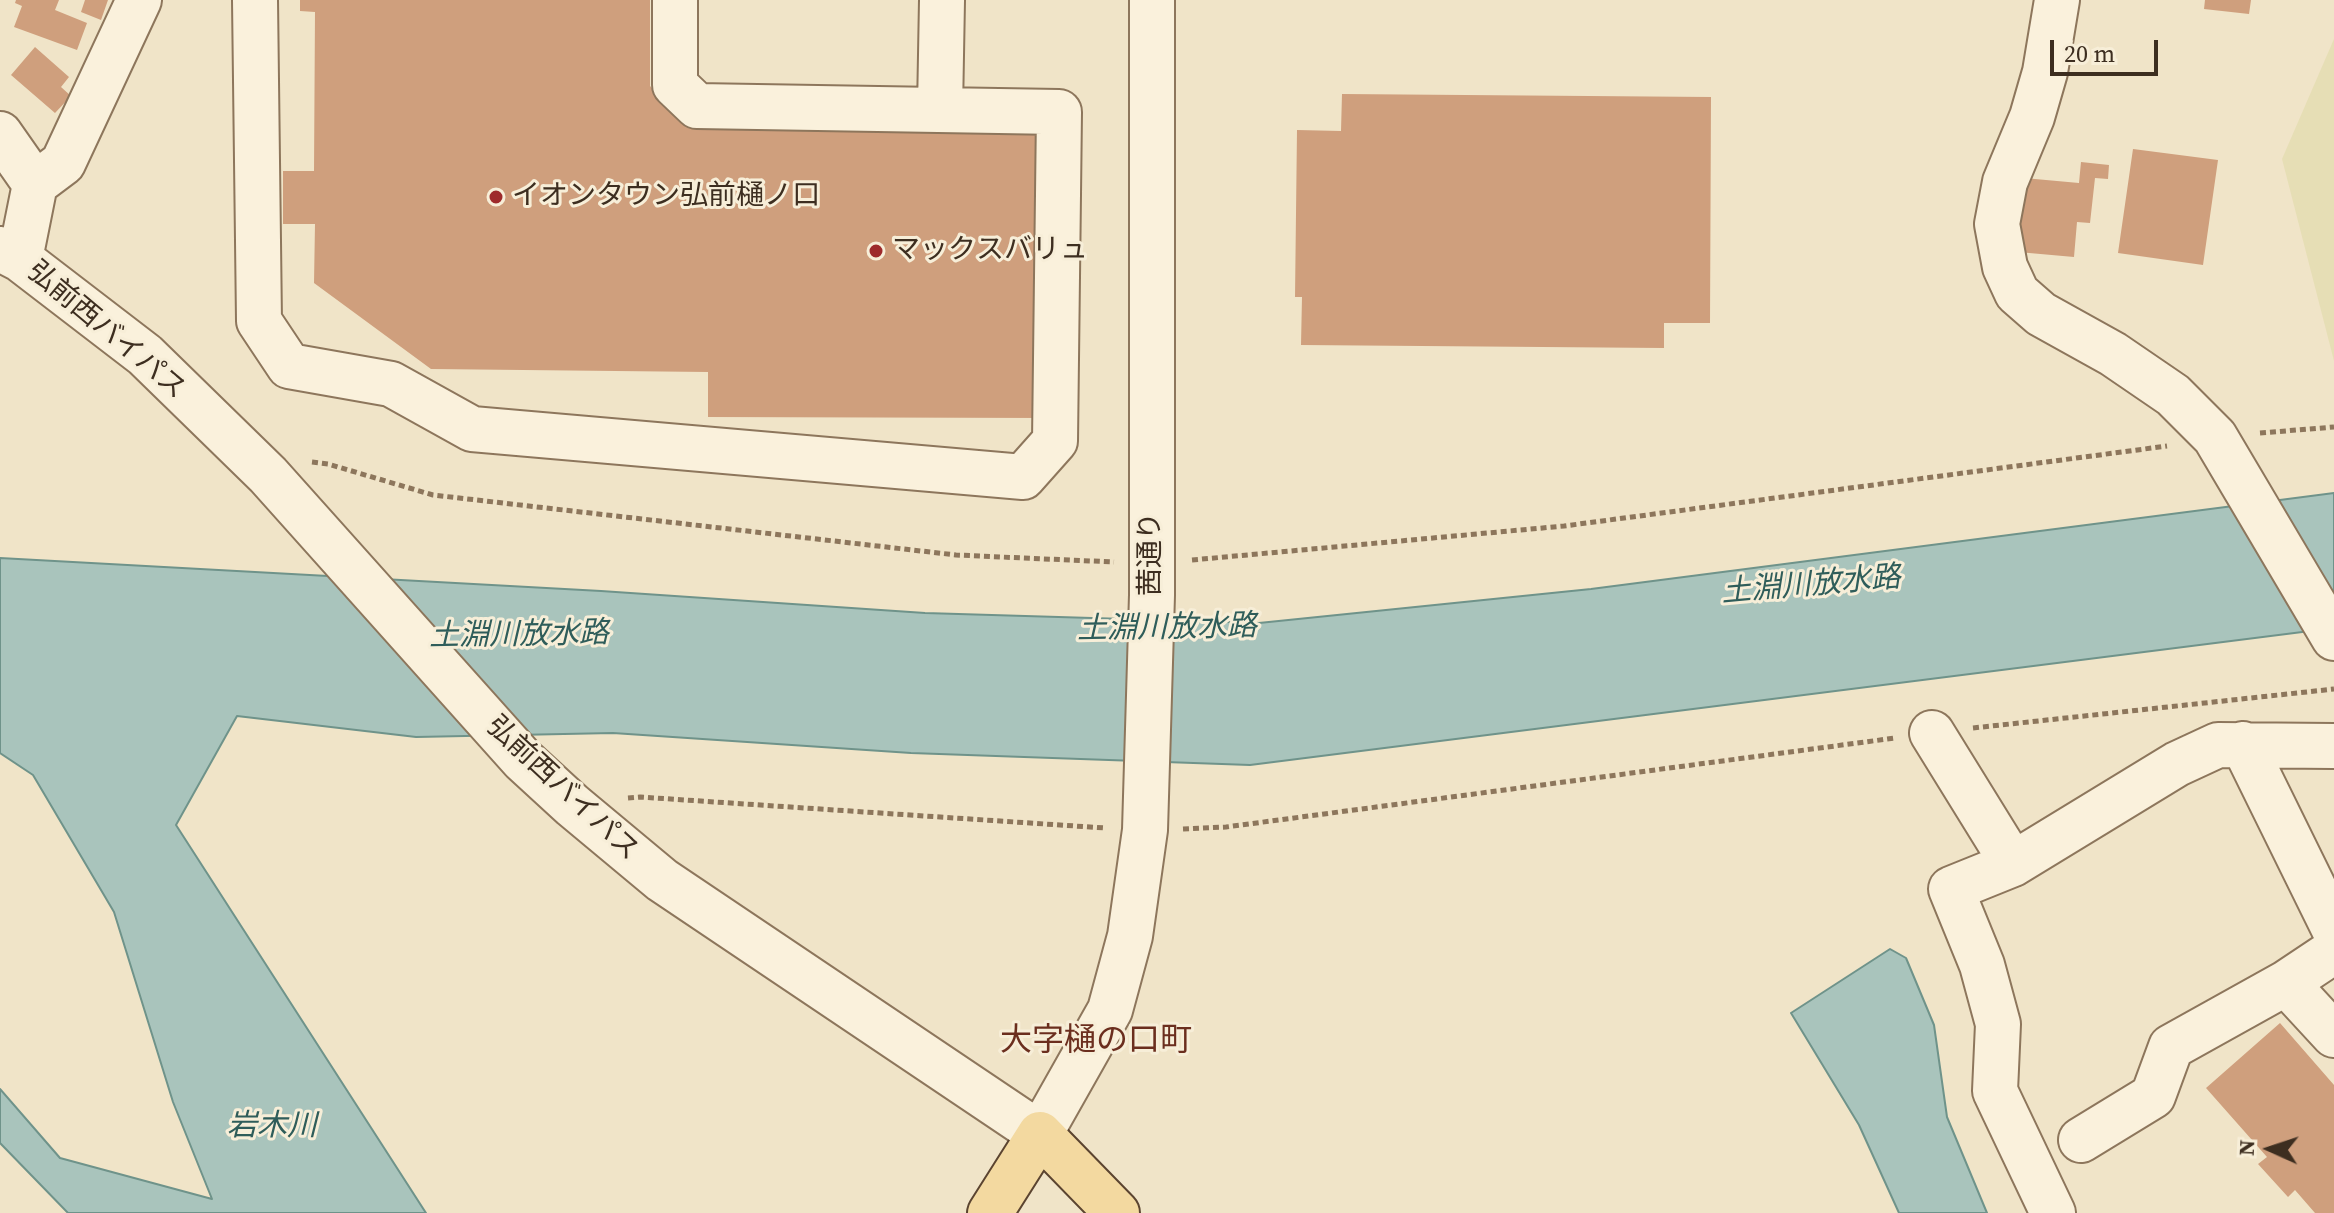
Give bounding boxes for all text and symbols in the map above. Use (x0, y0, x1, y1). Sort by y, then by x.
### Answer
scale bar (2054, 24, 2162, 74)
text: 20 m (2064, 37, 2115, 70)
place label: イオンタウン弘前樋ノ口 (512, 180, 820, 214)
marker: イオンタウン弘前樋ノ口 (487, 188, 505, 206)
place label: マックスバリュ (892, 234, 1088, 268)
marker: マックスバリュ (867, 242, 885, 260)
street label: 弘前西バイパス (20, 255, 192, 407)
street label: 茜通り (1135, 512, 1169, 596)
water label: 土淵川放水路 (1720, 560, 1902, 612)
water label: 土淵川放水路 (1077, 609, 1257, 649)
water label: 土淵川放水路 (429, 616, 609, 656)
street label: 弘前西バイパス (479, 710, 645, 868)
district label: 大字樋の口町 (1000, 1023, 1192, 1061)
water label: 岩木川 (227, 1109, 317, 1145)
north arrow (2230, 1109, 2310, 1189)
text: N (2231, 1139, 2261, 1157)

